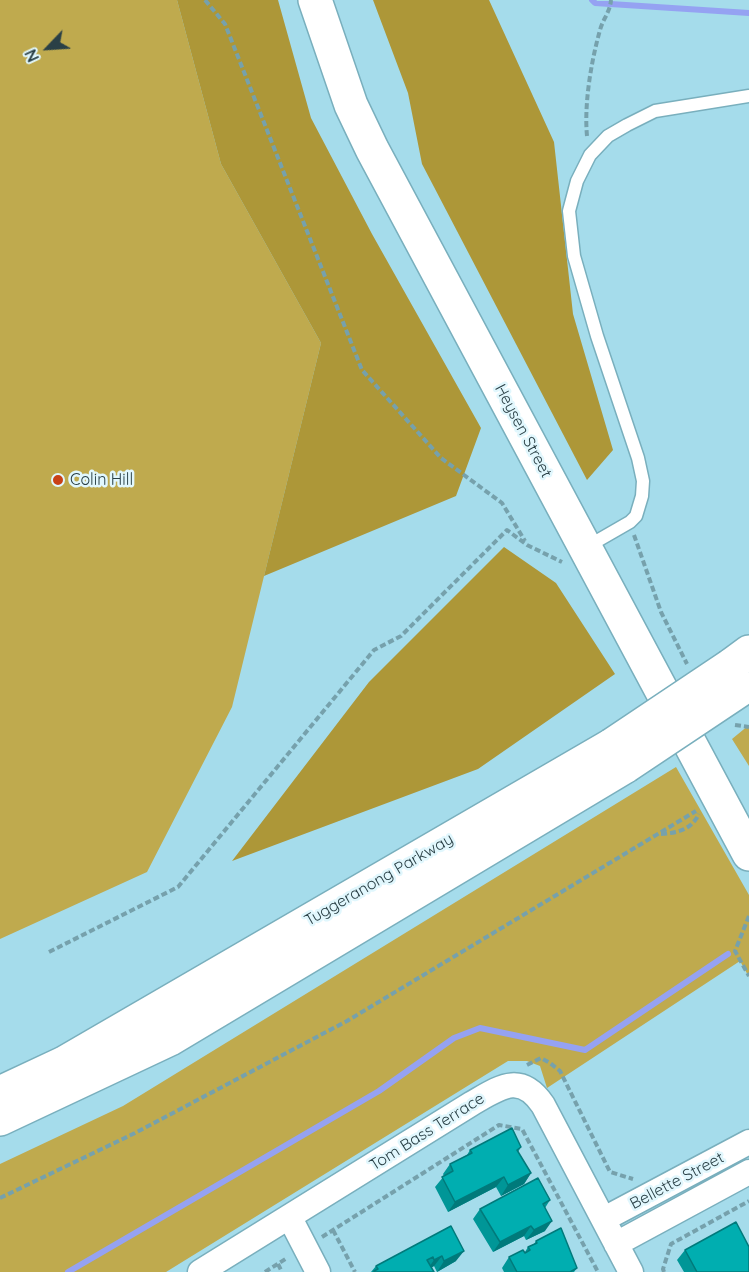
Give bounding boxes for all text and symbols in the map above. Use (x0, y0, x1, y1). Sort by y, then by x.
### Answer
north arrow (18, 18, 78, 78)
text: N (20, 46, 43, 65)
street label: Heysen Street (490, 381, 556, 481)
place label: Colin Hill (70, 470, 133, 490)
marker: Colin Hill (51, 473, 65, 487)
street label: Tuggeranong Parkway (301, 830, 457, 930)
street label: Tom Bass Terrace (366, 1089, 488, 1175)
street label: Bellette Street (627, 1148, 727, 1214)

